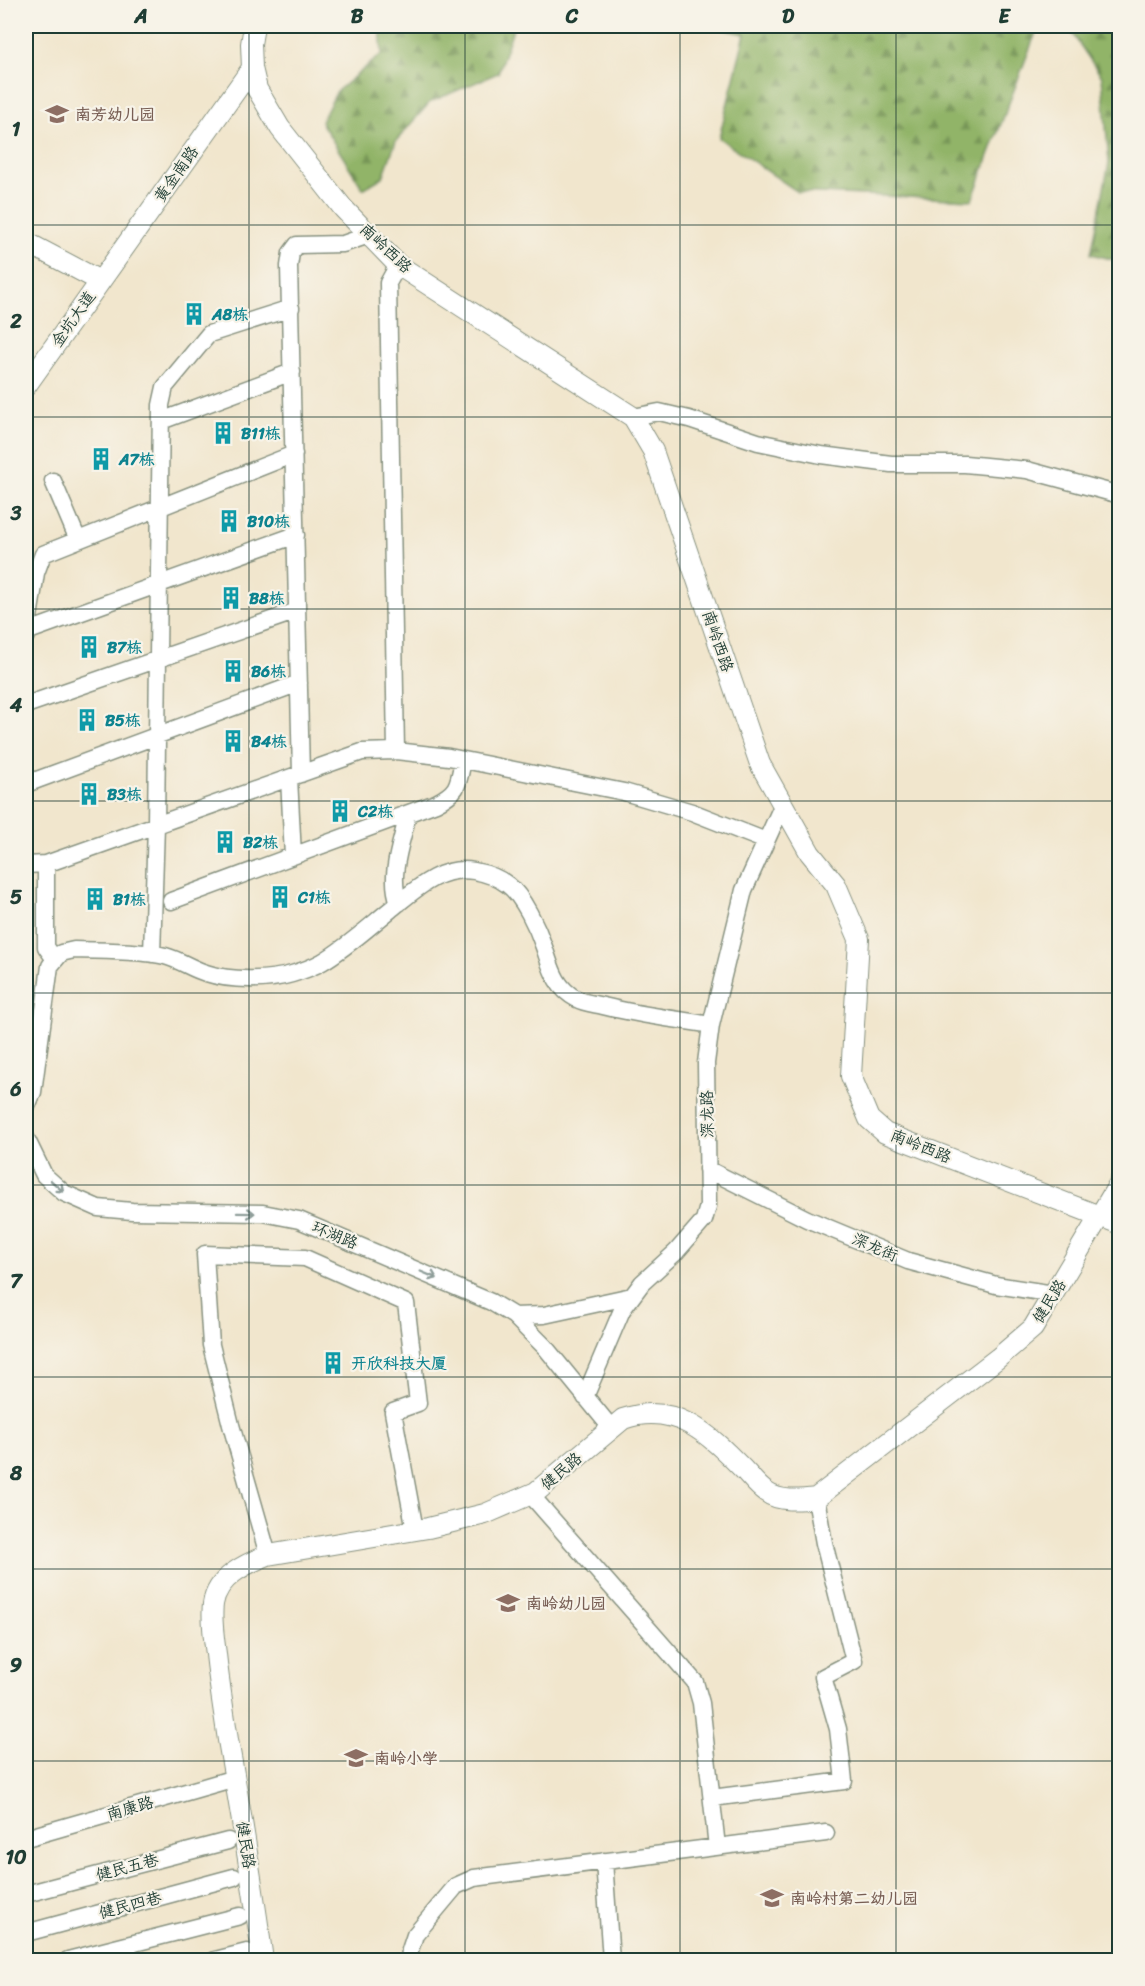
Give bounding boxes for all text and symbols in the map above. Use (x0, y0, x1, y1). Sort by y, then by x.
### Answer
text: A (133, 0, 148, 34)
text: B (351, 0, 364, 34)
text: C (565, 0, 579, 34)
text: D (782, 0, 795, 34)
text: E (998, 0, 1011, 34)
place label: 南芳幼儿园 (75, 100, 155, 129)
school or university icon: 南芳幼儿园 (44, 101, 70, 127)
text: 1 (12, 112, 21, 147)
street label: 黄金南路 (146, 139, 206, 209)
street label: 南岭西路 (353, 216, 419, 280)
street label: 金坑大道 (43, 284, 103, 354)
place label: A8栋 (211, 300, 248, 329)
building icon: A8栋 (181, 301, 207, 327)
text: 2 (9, 304, 22, 339)
place label: B11栋 (241, 419, 281, 448)
building icon: B11栋 (210, 420, 236, 446)
place label: A7栋 (118, 445, 155, 474)
building icon: A7栋 (88, 446, 114, 472)
text: 3 (10, 496, 22, 531)
place label: B10栋 (247, 507, 290, 536)
building icon: B10栋 (216, 508, 242, 534)
place label: B8栋 (249, 584, 285, 613)
building icon: B8栋 (218, 585, 244, 611)
street label: 南岭西路 (694, 606, 742, 676)
place label: B7栋 (107, 633, 142, 662)
building icon: B7栋 (76, 634, 102, 660)
place label: B6栋 (251, 657, 286, 686)
building icon: B6栋 (220, 658, 246, 684)
text: 4 (9, 688, 23, 723)
place label: B5栋 (105, 706, 141, 735)
building icon: B5栋 (74, 707, 100, 733)
place label: B4栋 (251, 727, 287, 756)
building icon: B4栋 (220, 728, 246, 754)
place label: B3栋 (107, 780, 142, 809)
building icon: B3栋 (76, 781, 102, 807)
place label: C2栋 (357, 797, 393, 826)
building icon: C2栋 (327, 798, 353, 824)
place label: B2栋 (243, 828, 278, 857)
building icon: B2栋 (212, 829, 238, 855)
text: 5 (10, 880, 22, 915)
place label: C1栋 (297, 883, 331, 912)
building icon: C1栋 (267, 884, 293, 910)
place label: B1栋 (113, 885, 146, 914)
building icon: B1栋 (82, 886, 108, 912)
text: 6 (9, 1072, 22, 1107)
street label: 深龙路 (692, 1090, 722, 1138)
street label: 南岭西路 (886, 1121, 956, 1171)
one-way arrow (49, 1179, 64, 1193)
one-way arrow (236, 1207, 256, 1218)
street label: 环湖路 (307, 1213, 363, 1257)
street label: 深龙街 (847, 1224, 903, 1270)
text: 7 (10, 1264, 23, 1299)
one-way arrow (420, 1270, 438, 1281)
street label: 健民路 (1024, 1273, 1074, 1329)
place label: 开欣科技大厦 (351, 1349, 447, 1378)
building icon: 开欣科技大厦 (320, 1350, 346, 1376)
street label: 健民路 (533, 1444, 589, 1498)
text: 8 (9, 1456, 23, 1491)
place label: 南岭幼儿园 (526, 1589, 606, 1618)
school or university icon: 南岭幼儿园 (495, 1590, 521, 1616)
text: 9 (10, 1648, 22, 1683)
place label: 南岭小学 (374, 1744, 438, 1773)
school or university icon: 南岭小学 (343, 1745, 369, 1771)
street label: 南康路 (103, 1787, 157, 1829)
street label: 健民路 (228, 1819, 264, 1871)
text: 10 (5, 1840, 27, 1875)
street label: 健民五巷 (92, 1845, 162, 1889)
street label: 健民四巷 (95, 1883, 165, 1927)
place label: 南岭村第二幼儿园 (790, 1884, 918, 1913)
school or university icon: 南岭村第二幼儿园 (759, 1885, 785, 1911)

